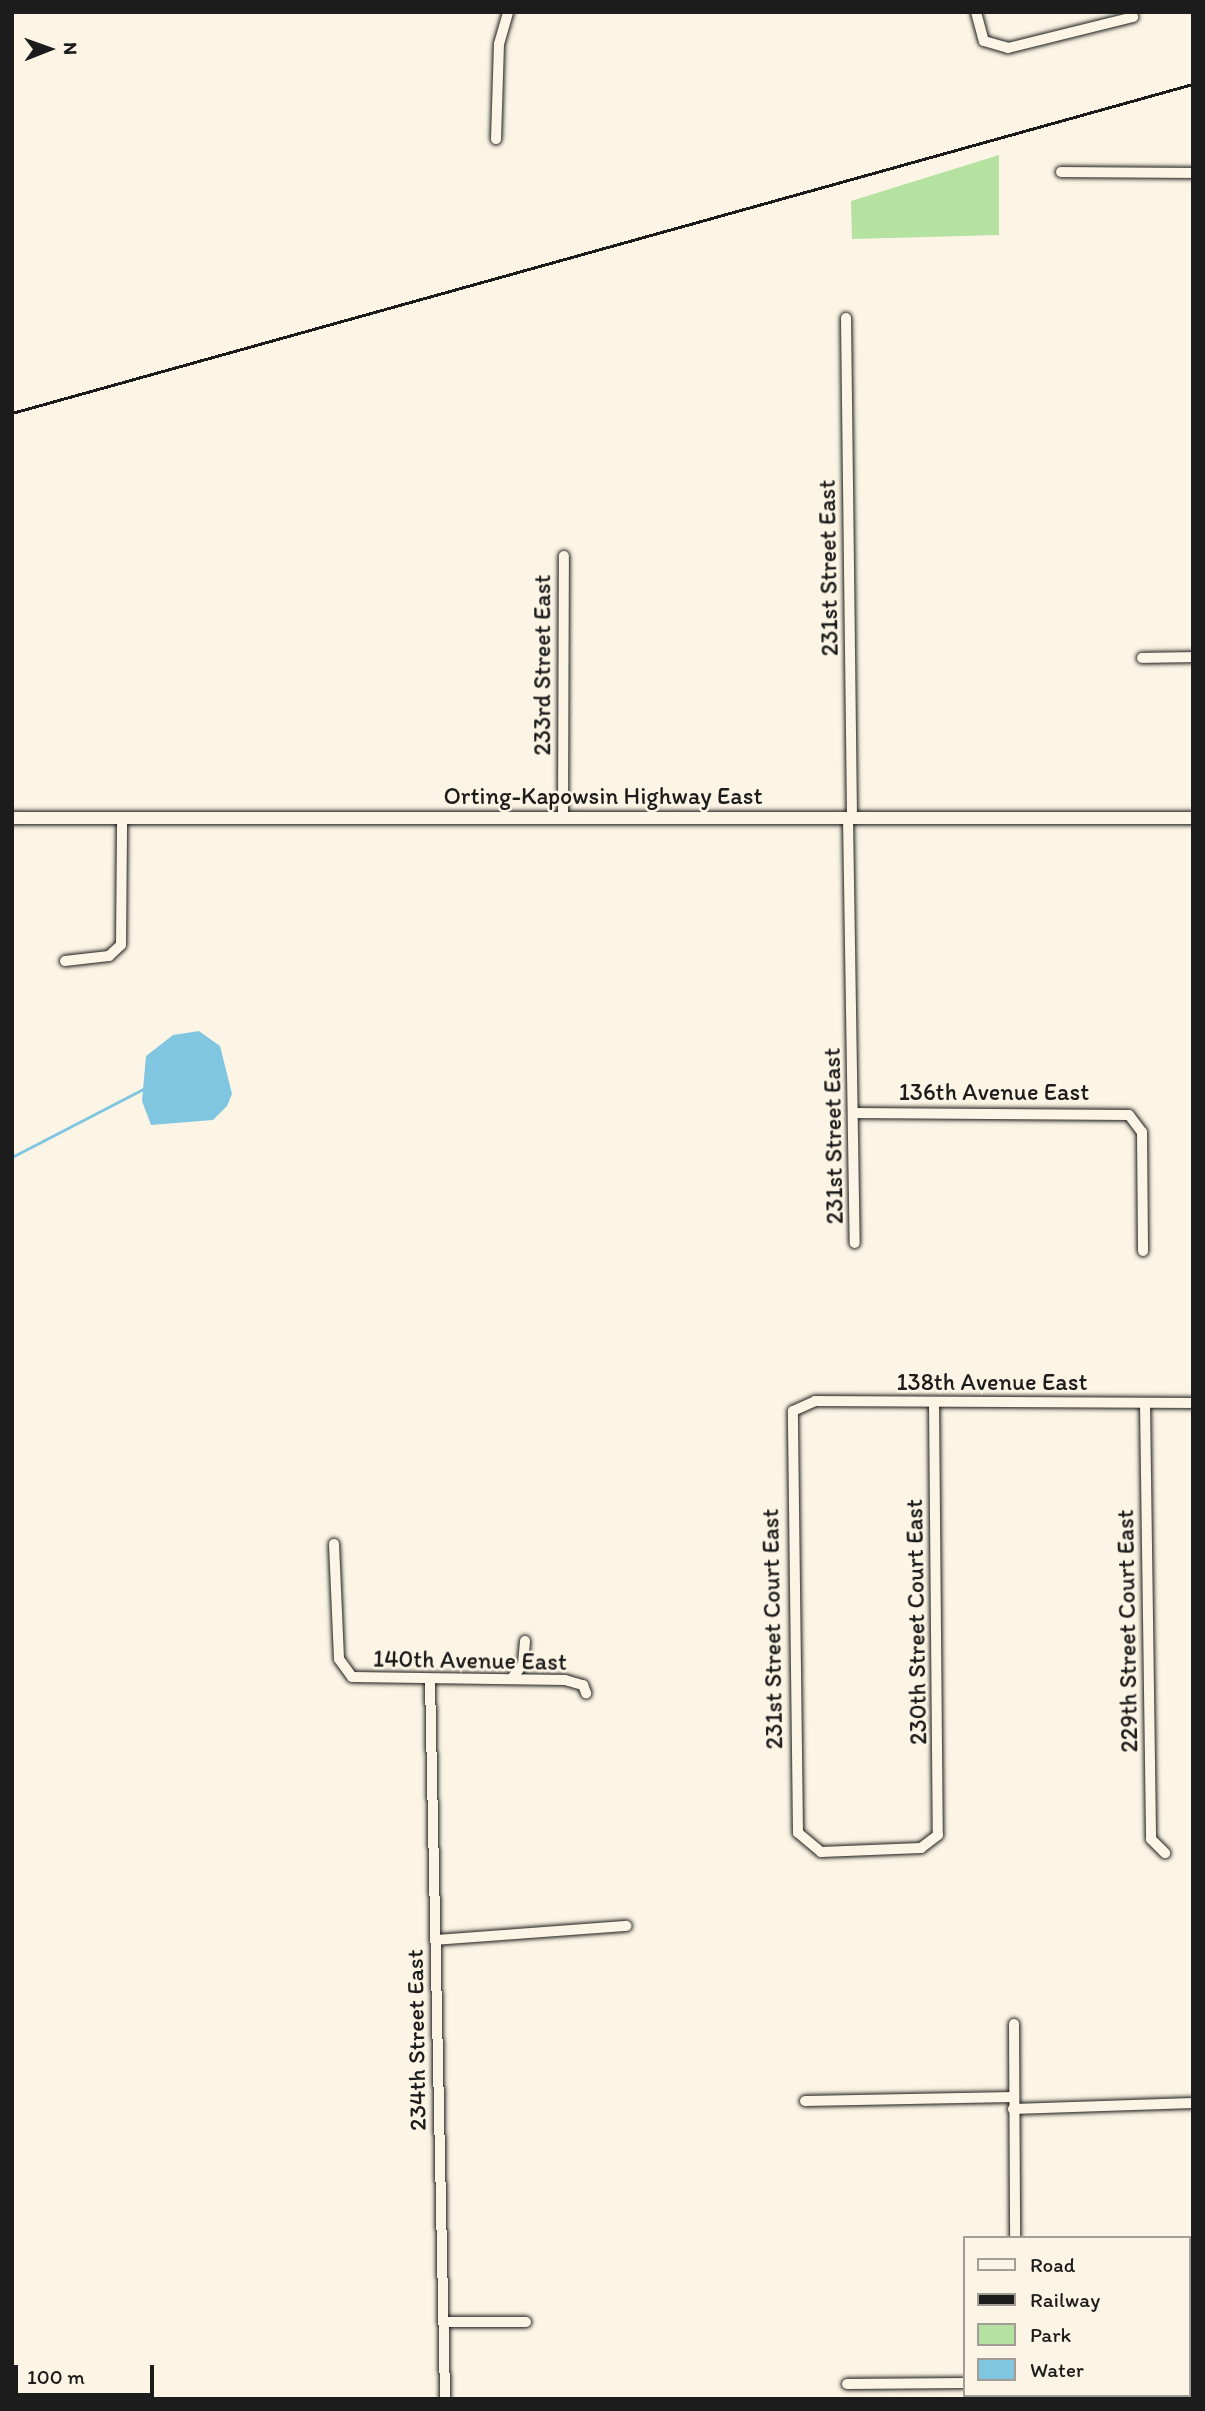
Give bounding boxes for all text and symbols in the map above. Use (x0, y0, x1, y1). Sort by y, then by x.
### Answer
north arrow (14, 14, 84, 84)
text: N (59, 42, 82, 55)
street label: 231st Street East (812, 480, 844, 656)
street label: 233rd Street East (528, 575, 556, 755)
street label: Orting-Kapowsin Highway East (444, 782, 762, 810)
street label: 231st Street East (817, 1048, 849, 1224)
street label: 136th Avenue East (899, 1078, 1089, 1106)
street label: 138th Avenue East (897, 1368, 1087, 1396)
street label: 230th Street Court East (899, 1499, 933, 1745)
street label: 231st Street Court East (756, 1508, 788, 1750)
street label: 229th Street Court East (1110, 1509, 1144, 1753)
street label: 140th Avenue East (373, 1644, 567, 1676)
street label: 234th Street East (400, 1949, 432, 2131)
legend (964, 2236, 1191, 2397)
text: Road (1030, 2252, 1075, 2277)
text: Railway (1030, 2287, 1100, 2312)
text: Park (1030, 2322, 1071, 2347)
scale bar (18, 2352, 158, 2396)
text: Water (1030, 2357, 1084, 2382)
text: 100 m (27, 2364, 85, 2389)

